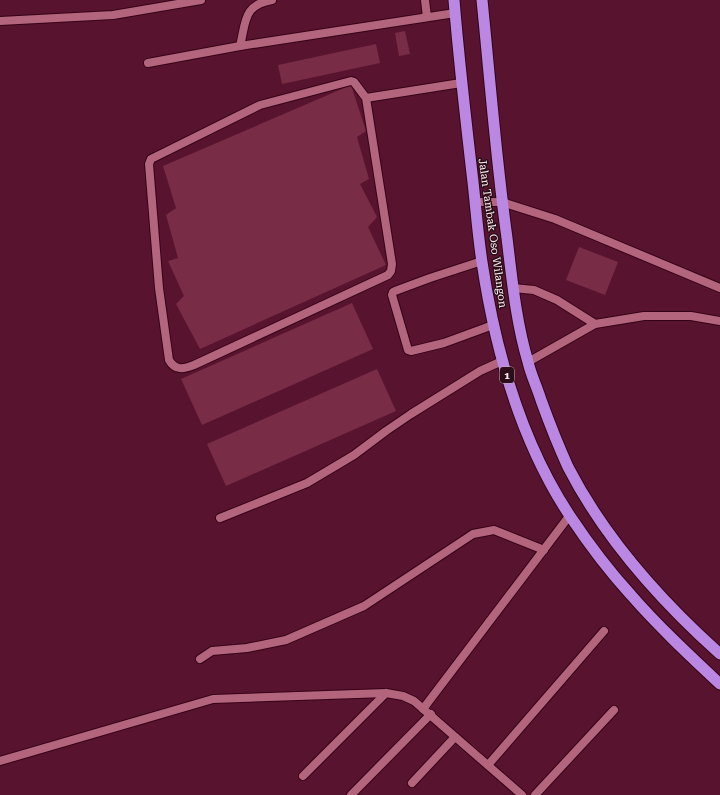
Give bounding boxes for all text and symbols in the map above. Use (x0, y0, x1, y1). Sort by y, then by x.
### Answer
street label: Jalan Tambak Oso Wilangon (476, 158, 509, 309)
road number: 1 (500, 367, 514, 383)

